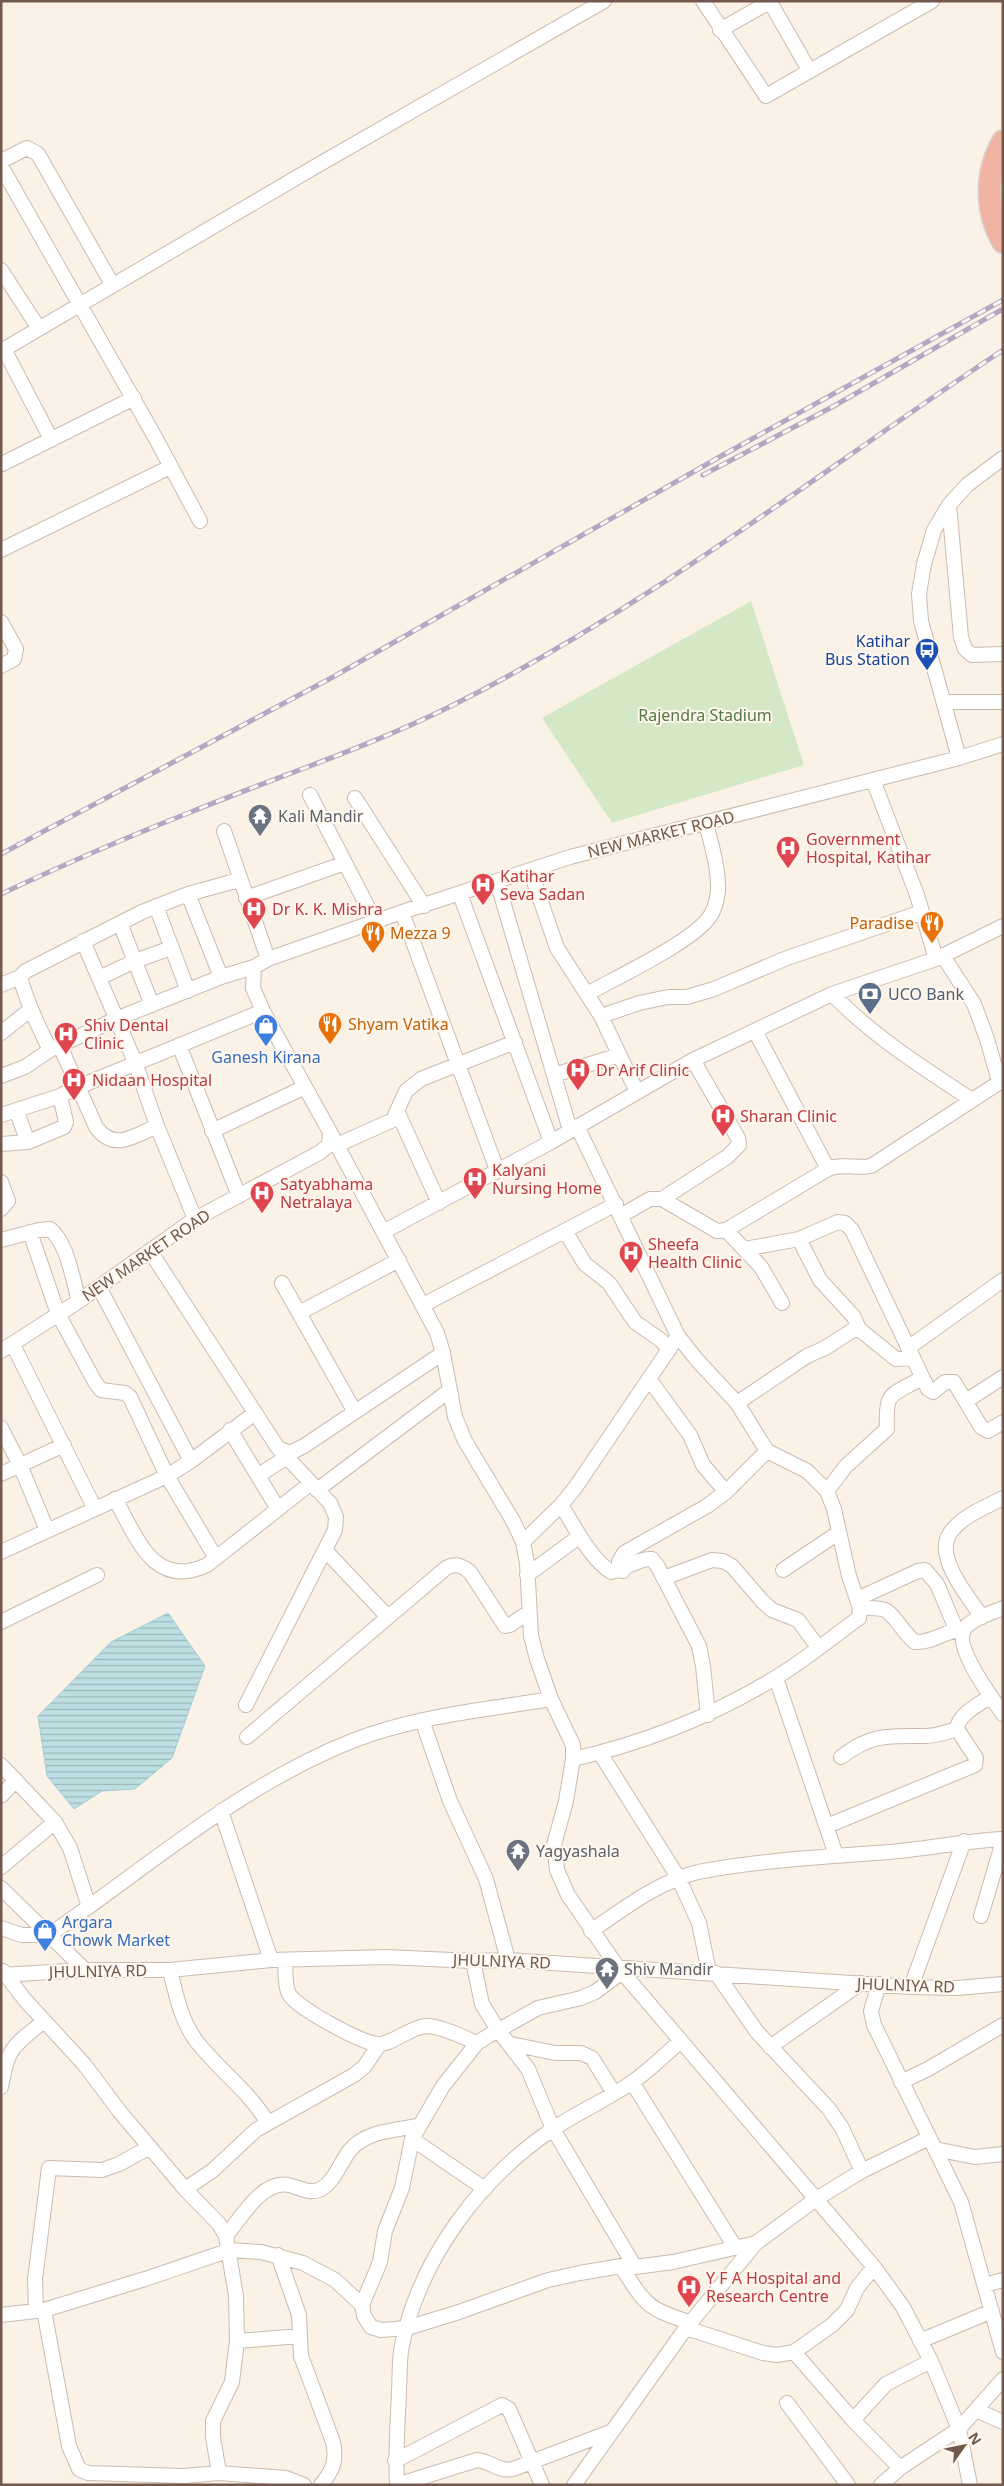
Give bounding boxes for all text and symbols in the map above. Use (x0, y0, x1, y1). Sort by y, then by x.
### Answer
place label: Katihar Bus Station (825, 630, 910, 670)
bus stop icon: Katihar Bus Station (914, 637, 940, 671)
park label: Rajendra Stadium (638, 704, 772, 726)
temple icon: Kali Mandir (247, 803, 273, 837)
place label: Kali Mandir (278, 805, 364, 827)
street label: NEW MARKET ROAD (585, 805, 737, 863)
place label: Government Hospital, Katihar (806, 828, 931, 868)
hospital icon: Government Hospital, Katihar (775, 835, 801, 869)
place label: Katihar Seva Sadan (500, 865, 585, 905)
hospital icon: Katihar Seva Sadan (470, 872, 496, 906)
hospital icon: Dr K. K. Mishra (241, 896, 267, 930)
place label: Dr K. K. Mishra (272, 898, 383, 920)
restaurant icon: Paradise (919, 910, 945, 944)
place label: Paradise (849, 912, 914, 934)
restaurant icon: Mezza 9 (360, 920, 386, 954)
place label: Mezza 9 (390, 922, 451, 944)
bank icon: UCO Bank (857, 981, 883, 1015)
place label: UCO Bank (888, 983, 964, 1005)
restaurant icon: Shyam Vatika (317, 1011, 343, 1045)
shop icon: Ganesh Kirana (253, 1013, 279, 1047)
place label: Shyam Vatika (348, 1013, 449, 1035)
place label: Shiv Dental Clinic (84, 1014, 169, 1054)
hospital icon: Shiv Dental Clinic (53, 1021, 79, 1055)
place label: Ganesh Kirana (211, 1046, 321, 1068)
hospital icon: Dr Arif Clinic (565, 1057, 591, 1091)
place label: Dr Arif Clinic (596, 1059, 689, 1081)
hospital icon: Nidaan Hospital (61, 1067, 87, 1101)
place label: Nidaan Hospital (92, 1069, 212, 1091)
hospital icon: Sharan Clinic (710, 1103, 736, 1137)
place label: Sharan Clinic (740, 1105, 837, 1127)
place label: Kalyani Nursing Home (492, 1159, 602, 1199)
hospital icon: Kalyani Nursing Home (462, 1166, 488, 1200)
place label: Satyabhama Netralaya (280, 1173, 373, 1213)
hospital icon: Satyabhama Netralaya (249, 1180, 275, 1214)
street label: NEW MARKET ROAD (77, 1204, 215, 1306)
place label: Sheefa Health Clinic (648, 1233, 742, 1273)
hospital icon: Sheefa Health Clinic (618, 1240, 644, 1274)
temple icon: Yagyashala (505, 1838, 531, 1872)
place label: Yagyashala (536, 1840, 620, 1862)
place label: Argara Chowk Market (62, 1911, 170, 1951)
shop icon: Argara Chowk Market (32, 1918, 58, 1952)
street label: JHULNIYA RD (451, 1948, 551, 1974)
temple icon: Shiv Mandir (594, 1956, 620, 1990)
place label: Shiv Mandir (624, 1958, 713, 1980)
street label: JHULNIYA RD (47, 1959, 147, 1983)
street label: JHULNIYA RD (855, 1972, 955, 1998)
place label: Y F A Hospital and Research Centre (706, 2267, 841, 2307)
hospital icon: Y F A Hospital and Research Centre (676, 2274, 702, 2308)
north arrow (939, 2421, 989, 2471)
text: N (964, 2429, 986, 2449)

